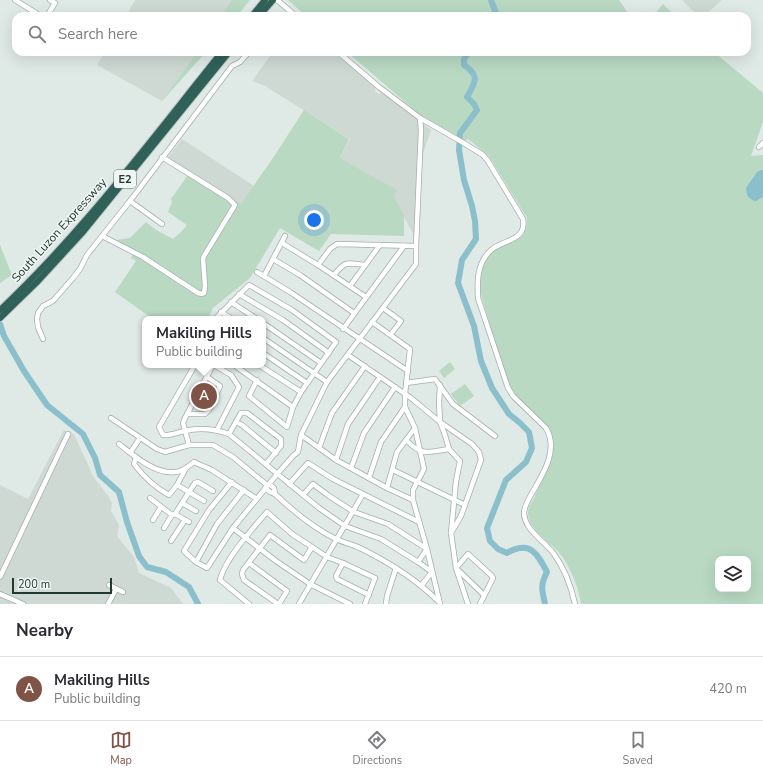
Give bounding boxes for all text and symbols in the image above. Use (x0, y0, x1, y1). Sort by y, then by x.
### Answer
search box (12, 12, 751, 56)
icon: search (26, 23, 48, 45)
text: Search here (58, 24, 138, 44)
road number: E2 (114, 170, 136, 188)
street label: South Luzon Expressway (8, 174, 111, 285)
your location (304, 210, 324, 230)
popup (142, 316, 266, 368)
text: Makiling Hills (156, 323, 252, 343)
text: Public building (156, 343, 243, 361)
pin: A (191, 381, 217, 411)
map controls (715, 556, 751, 592)
button: layers (715, 556, 751, 592)
scale bar (12, 576, 112, 595)
text: 200 m (18, 577, 50, 592)
text: Nearby (16, 619, 73, 642)
text: Makiling Hills (54, 670, 150, 690)
text: A (24, 680, 34, 698)
text: 420 m (709, 680, 747, 698)
text: Public building (54, 690, 141, 708)
tab: Map (110, 729, 132, 768)
tab: Directions (352, 729, 402, 768)
tab: Saved (622, 729, 653, 768)

